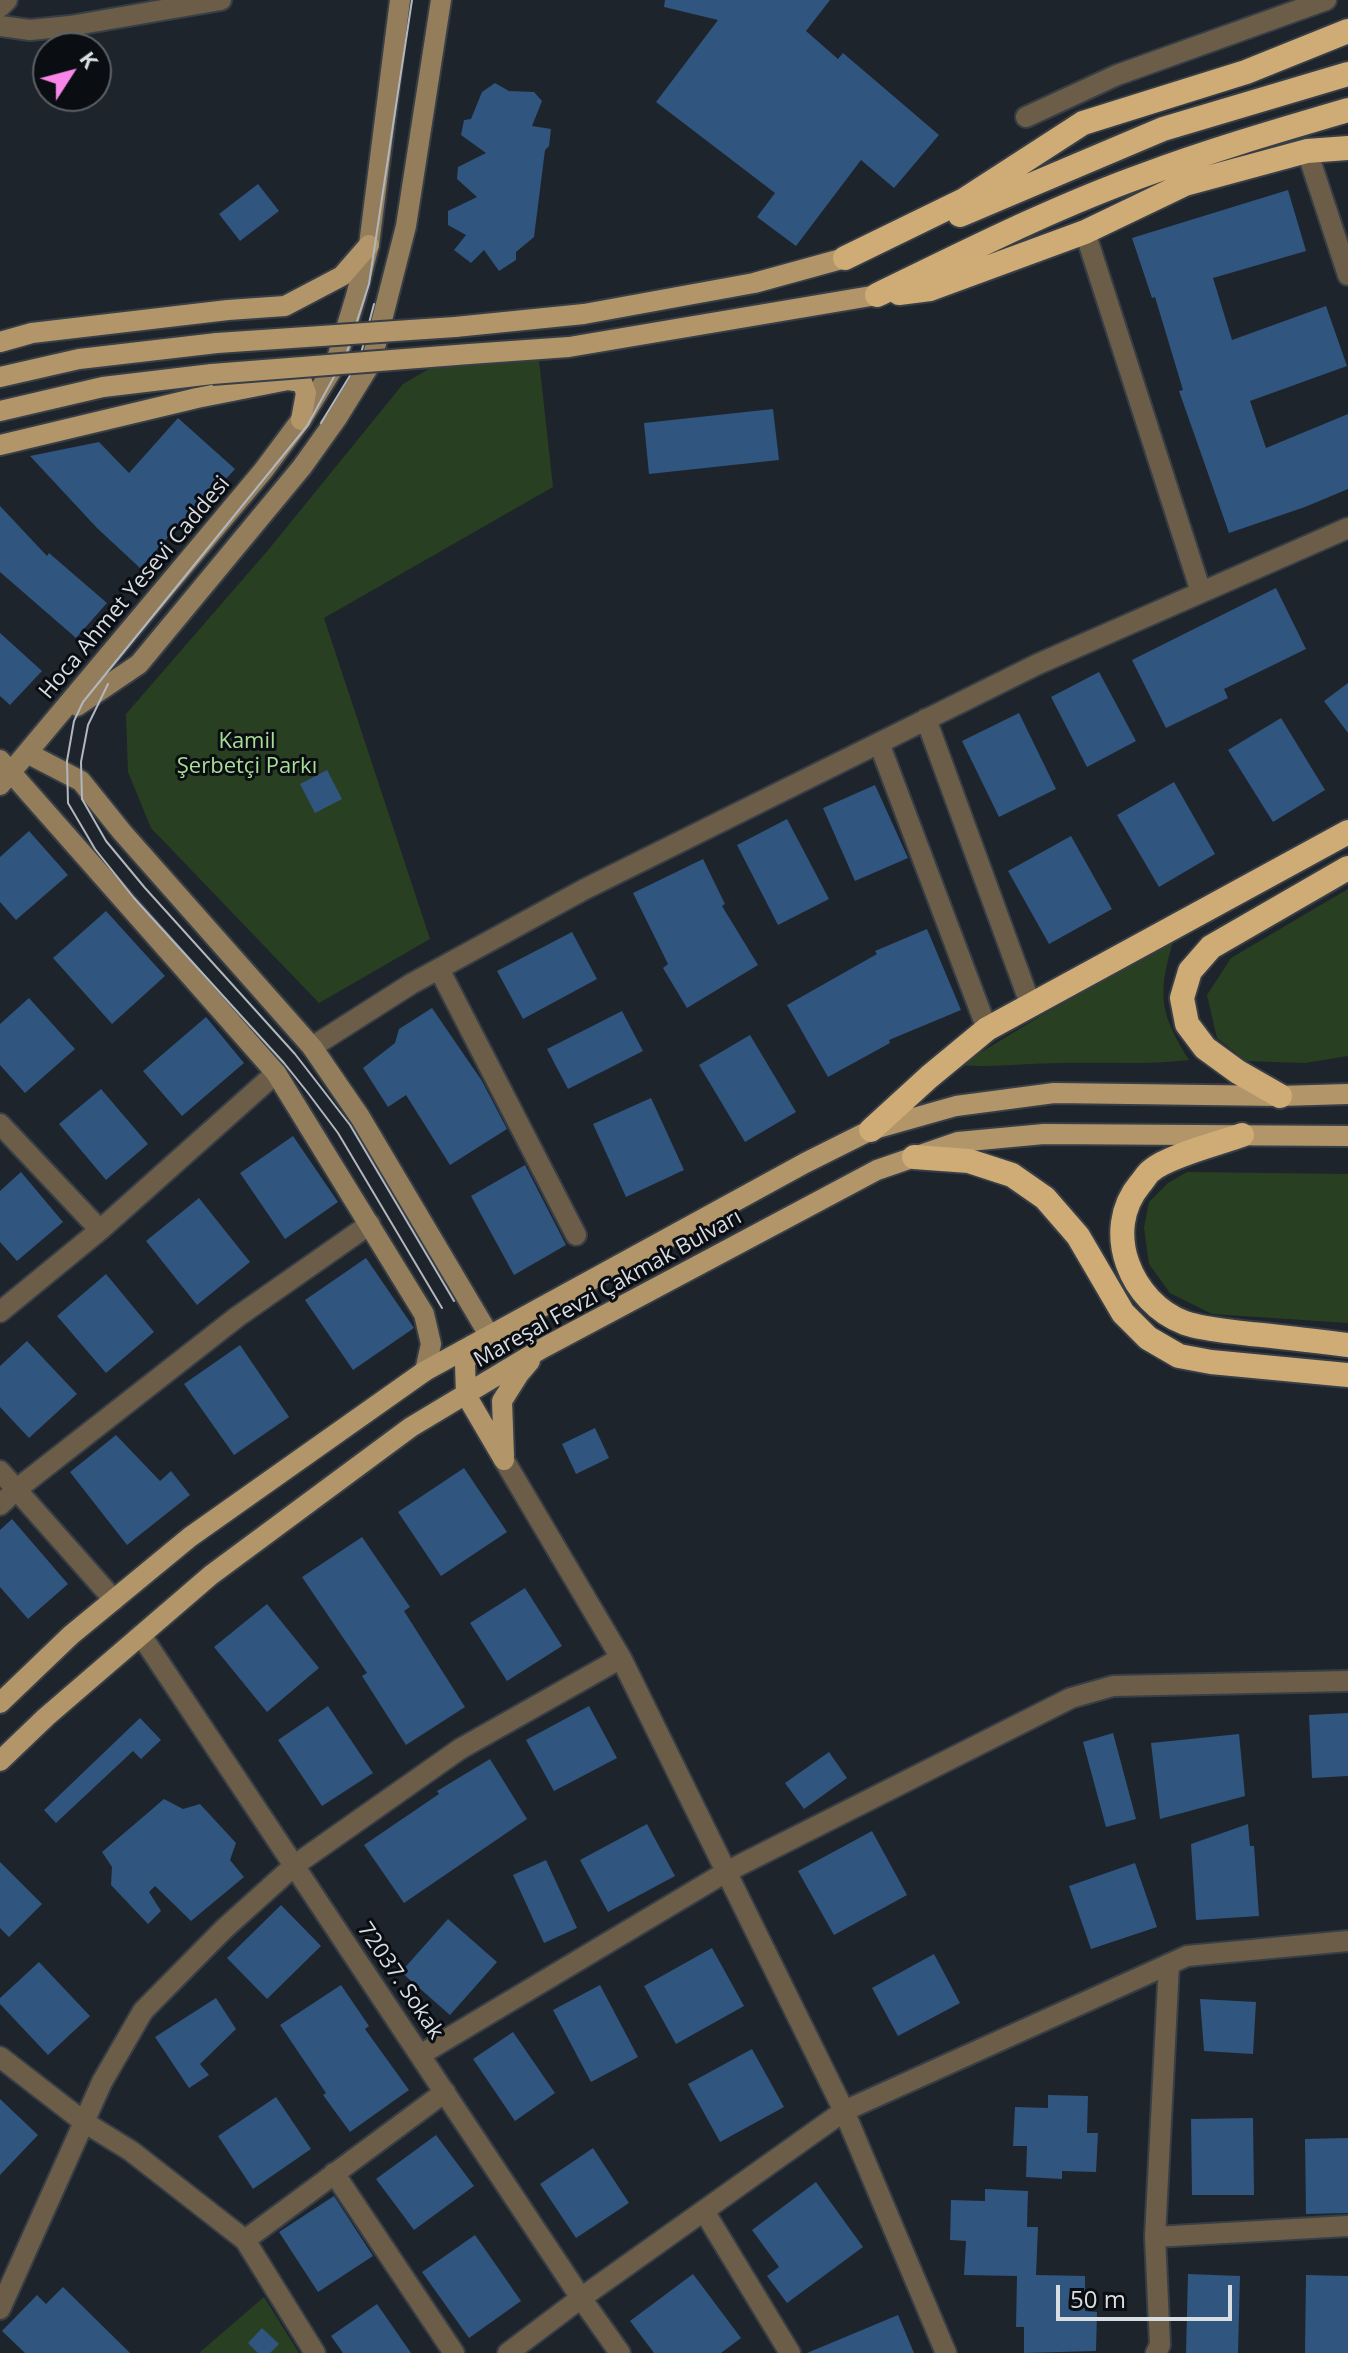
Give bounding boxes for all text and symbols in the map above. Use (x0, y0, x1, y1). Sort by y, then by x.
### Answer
north arrow (32, 32, 112, 112)
text: K (73, 44, 106, 74)
street label: Hoca Ahmet Yesevi Caddesi (34, 471, 236, 705)
park label: Kamil Şerbetçi Parkı (177, 729, 317, 780)
street label: Mareşal Fevzi Çakmak Bulvarı (469, 1204, 747, 1374)
street label: 72037. Sokak (351, 1918, 449, 2044)
scale bar (1060, 2269, 1236, 2319)
text: 50 m (1070, 2282, 1126, 2315)

